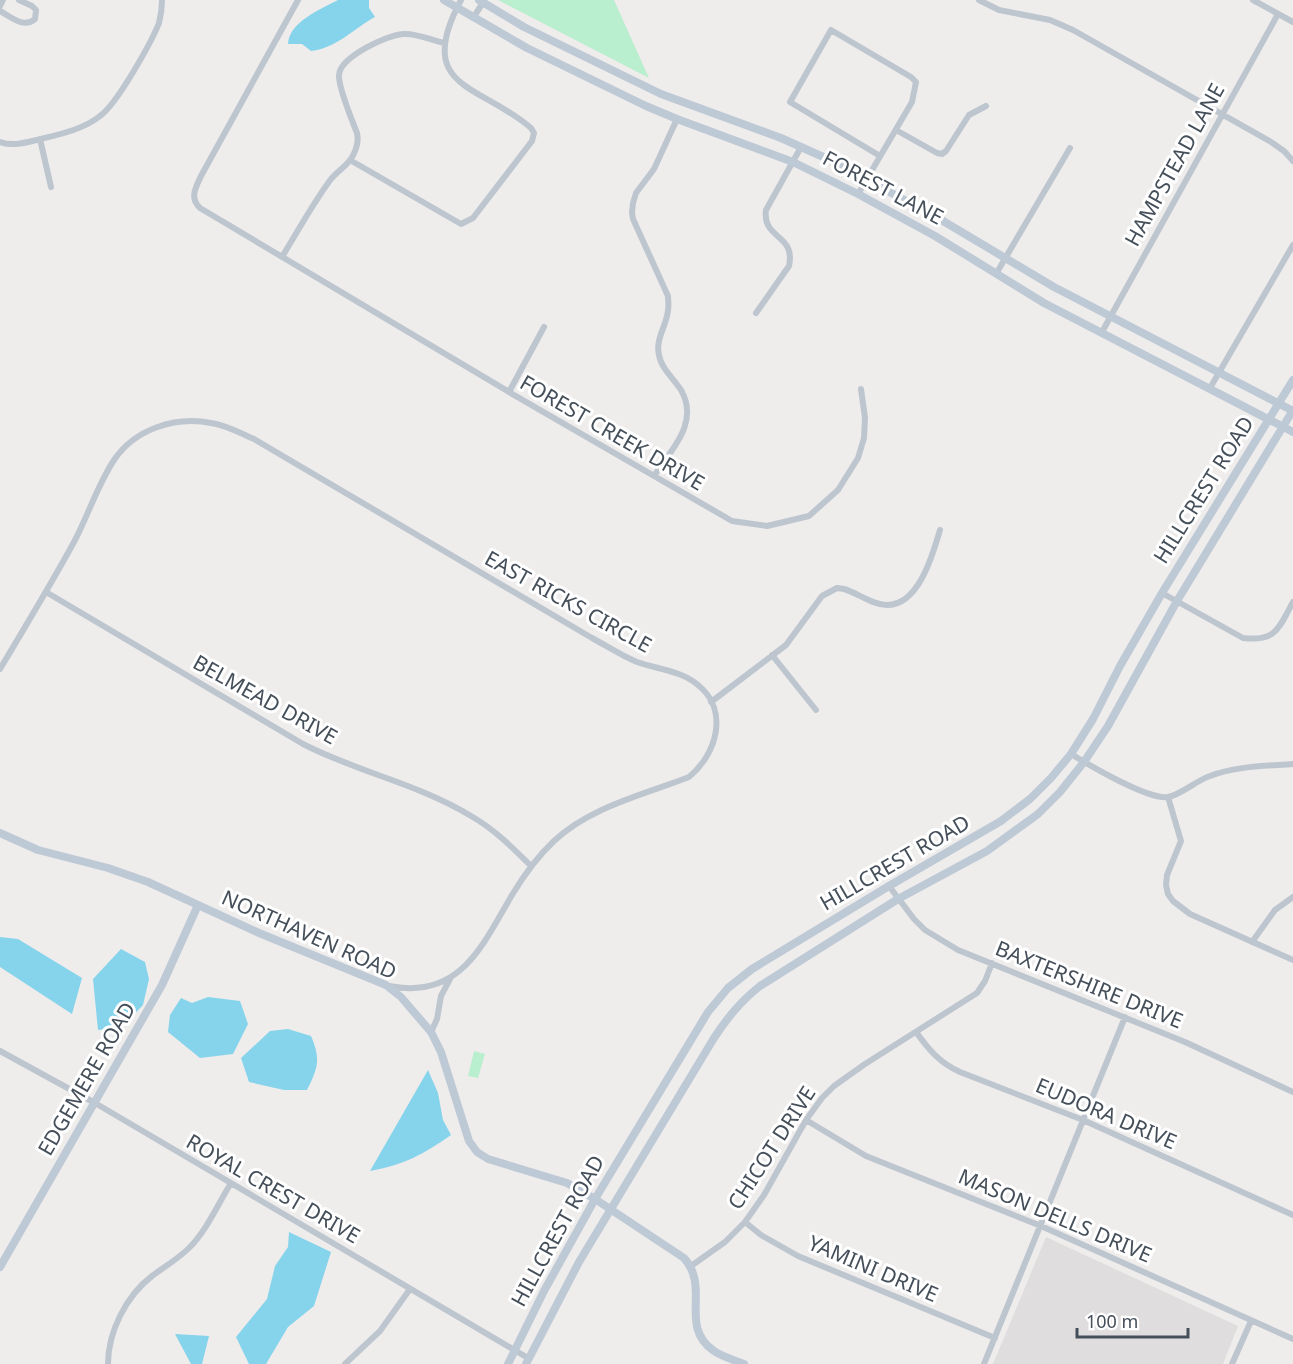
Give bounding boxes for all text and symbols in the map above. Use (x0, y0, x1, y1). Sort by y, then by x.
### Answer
street label: HAMPSTEAD LANE (1118, 78, 1230, 251)
street label: FOREST LANE (818, 144, 949, 231)
street label: FOREST CREEK DRIVE (515, 368, 710, 496)
street label: HILLCREST ROAD (1147, 411, 1260, 568)
street label: EAST RICKS CIRCLE (480, 544, 657, 659)
street label: BELMEAD DRIVE (188, 648, 343, 750)
street label: HILLCREST ROAD (814, 808, 975, 916)
street label: NORTHAVEN ROAD (218, 883, 401, 985)
street label: BAXTERSHIRE DRIVE (991, 934, 1187, 1035)
street label: EDGEMERE ROAD (31, 997, 141, 1160)
street label: EUDORA DRIVE (1032, 1071, 1181, 1155)
street label: CHICOT DRIVE (721, 1080, 821, 1214)
street label: ROYAL CREST DRIVE (182, 1127, 365, 1249)
street label: HILLCREST ROAD (504, 1150, 610, 1311)
street label: MASON DELLS DRIVE (954, 1162, 1156, 1269)
street label: YAMINI DRIVE (804, 1228, 943, 1308)
scale bar (1077, 1301, 1188, 1339)
text: 100 m (1086, 1309, 1138, 1333)

